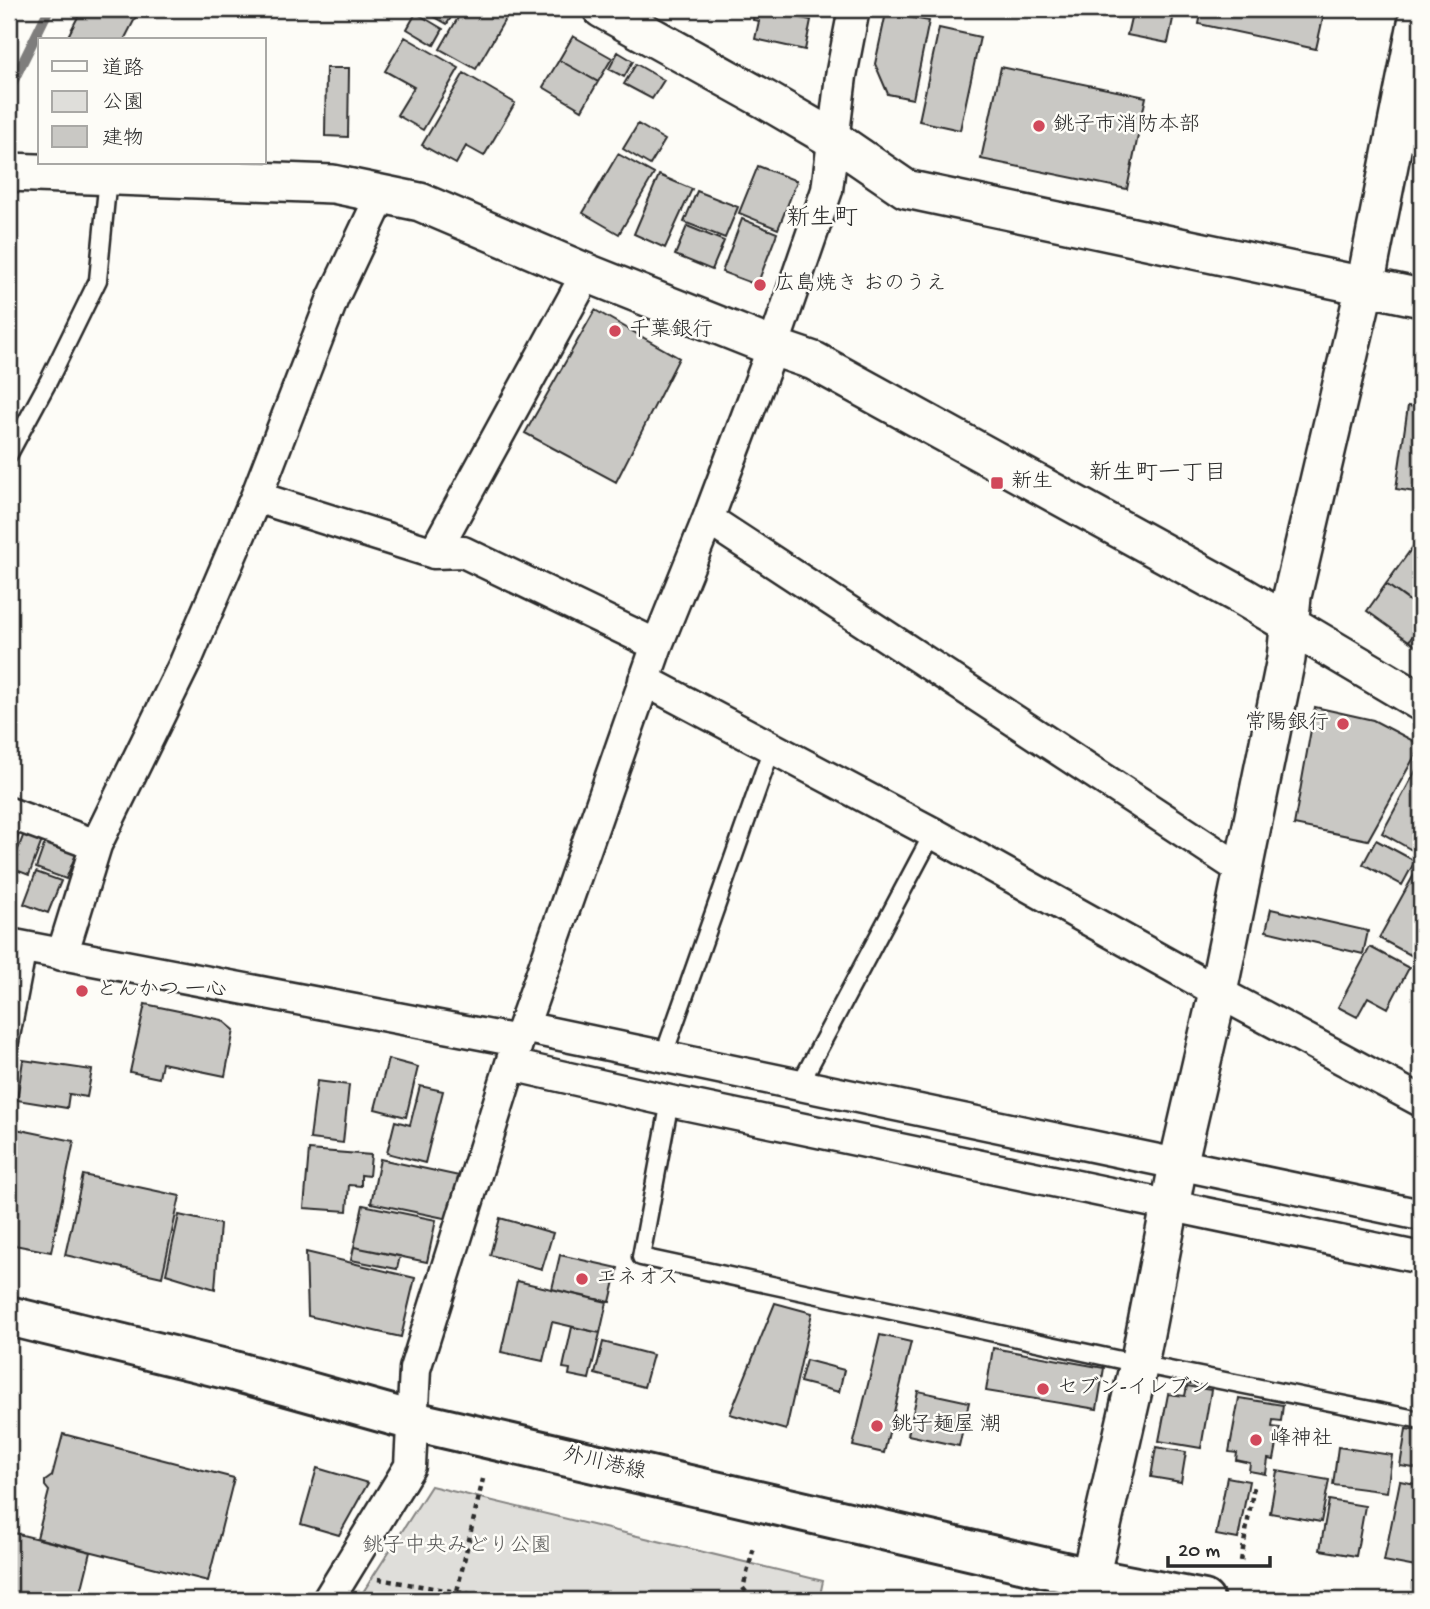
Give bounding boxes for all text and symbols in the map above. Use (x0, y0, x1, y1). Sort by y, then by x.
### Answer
legend (38, 38, 266, 164)
text: 道路 (102, 57, 144, 83)
text: 公園 (102, 92, 144, 117)
place label: 銚子市消防本部 (1053, 113, 1200, 139)
marker: 銚子市消防本部 (1031, 118, 1047, 134)
text: 建物 (102, 127, 144, 153)
district label: 新生町 (786, 205, 858, 234)
place label: 広島焼き おのうえ (774, 272, 947, 298)
marker: 広島焼き おのうえ (752, 277, 768, 293)
place label: 千葉銀行 (629, 317, 713, 344)
marker: 千葉銀行 (607, 323, 623, 339)
district label: 新生町一丁目 (1089, 460, 1227, 488)
place label: 新生 (1011, 470, 1053, 496)
marker: 新生 (989, 475, 1005, 491)
place label: 常陽銀行 (1245, 710, 1329, 737)
marker: 常陽銀行 (1335, 716, 1351, 732)
place label: とんかつ 一心 (96, 979, 227, 1004)
marker: とんかつ 一心 (74, 983, 90, 999)
place label: エネオス (596, 1267, 679, 1292)
marker: エネオス (574, 1271, 590, 1287)
place label: セブン-イレブン (1057, 1376, 1211, 1402)
marker: セブン-イレブン (1035, 1381, 1051, 1397)
place label: 銚子麺屋 潮 (891, 1413, 1001, 1439)
marker: 銚子麺屋 潮 (869, 1418, 885, 1434)
place label: 峰神社 (1270, 1427, 1333, 1453)
marker: 峰神社 (1248, 1432, 1264, 1448)
street label: 外川港線 (560, 1441, 648, 1487)
scale bar (1168, 1525, 1269, 1569)
park label: 銚子中央みどり公園 (363, 1533, 552, 1560)
text: 20 m (1178, 1540, 1220, 1565)

